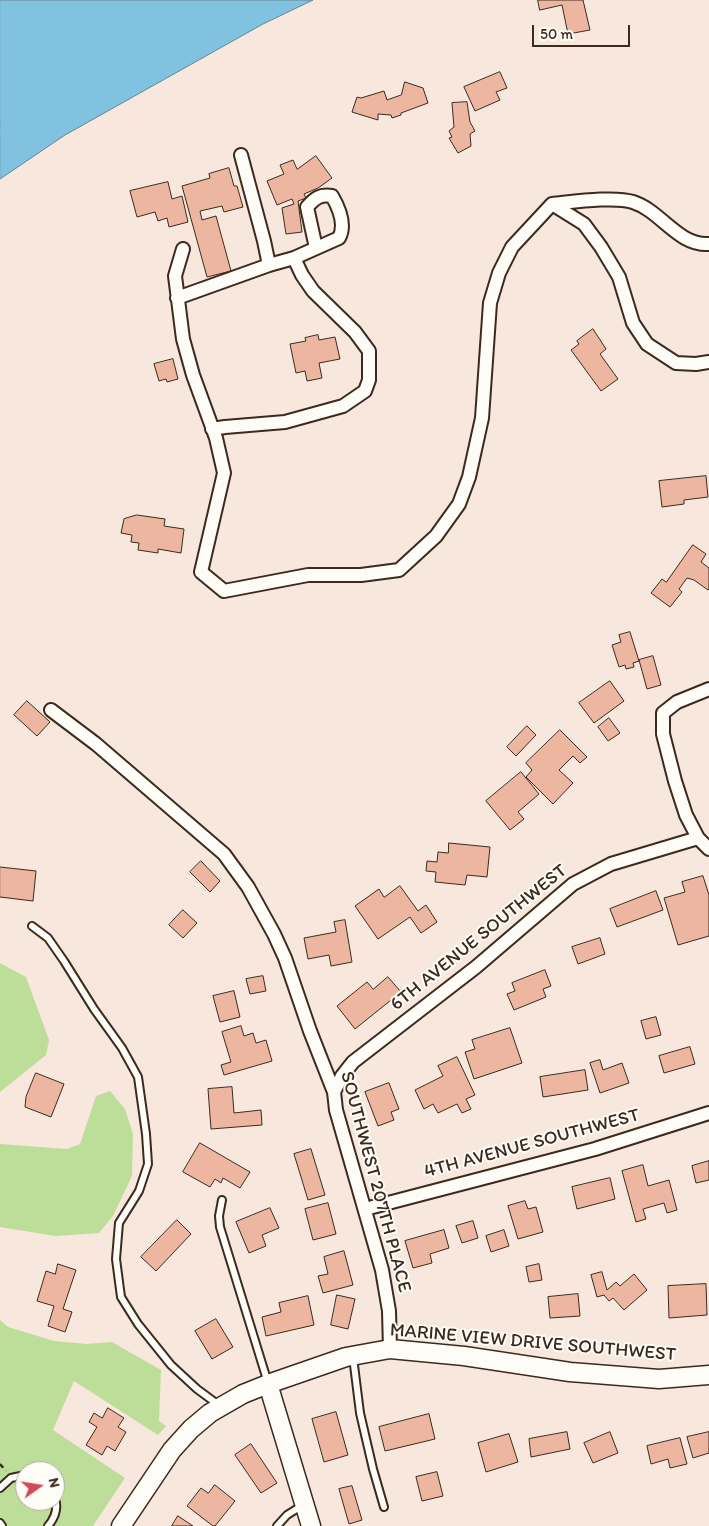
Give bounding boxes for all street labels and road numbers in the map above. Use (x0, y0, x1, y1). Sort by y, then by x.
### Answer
street label: 6TH AVENUE SOUTHWEST (386, 860, 572, 1016)
street label: SOUTHWEST 207TH PLACE (334, 1069, 416, 1295)
street label: 4TH AVENUE SOUTHWEST (422, 1104, 642, 1184)
street label: MARINE VIEW DRIVE SOUTHWEST (389, 1319, 677, 1367)

